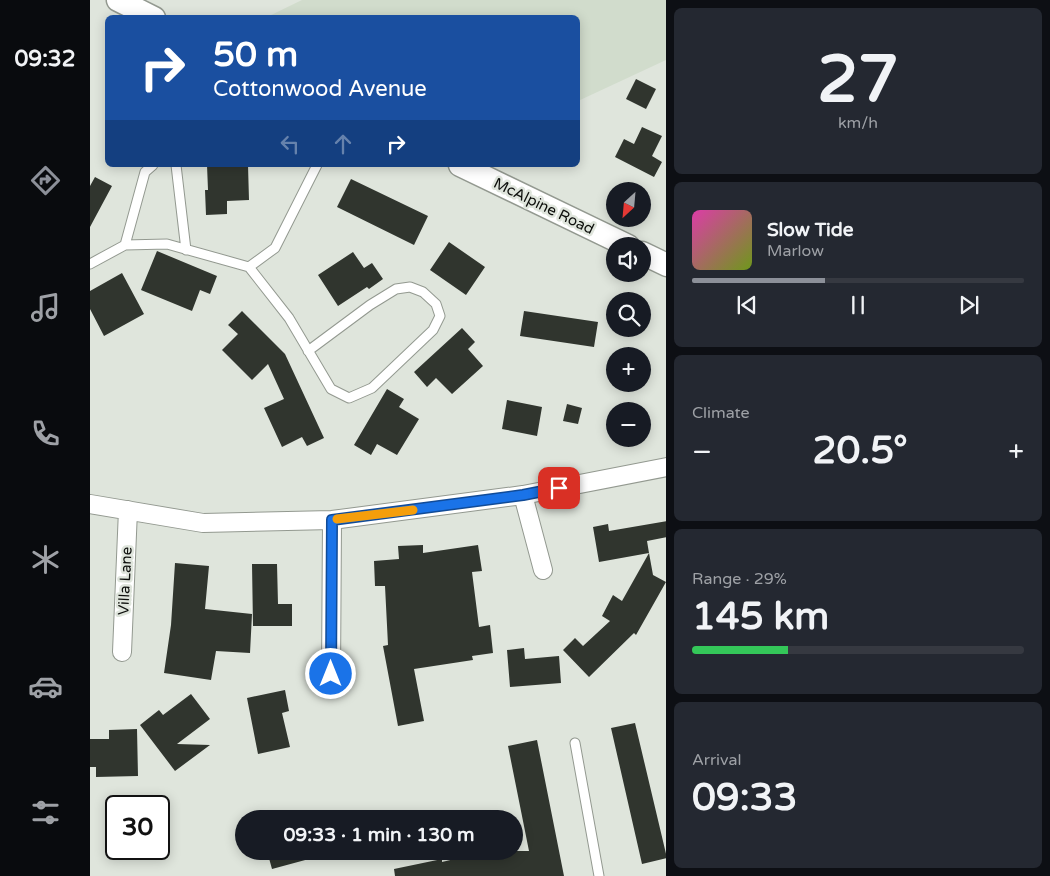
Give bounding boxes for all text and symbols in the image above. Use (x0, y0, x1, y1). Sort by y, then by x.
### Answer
text: 50 m (213, 34, 298, 76)
icon: right (130, 35, 195, 100)
text: 27 (817, 41, 899, 120)
text: 09:32 (15, 46, 75, 72)
text: Cottonwood Avenue (213, 76, 427, 102)
text: km/h (838, 113, 878, 133)
icon: left (276, 130, 304, 158)
icon: ahead (329, 130, 357, 158)
icon: right (382, 130, 410, 158)
icon: directions (28, 163, 63, 198)
street label: McAlpine Road (491, 174, 597, 238)
north arrow (606, 182, 651, 228)
map controls (606, 182, 651, 447)
text: Slow Tide (767, 219, 854, 241)
button: sound (606, 237, 651, 282)
text: Marlow (767, 241, 824, 261)
icon: music (28, 290, 63, 325)
icon: previous (733, 291, 761, 319)
icon: pause (844, 291, 872, 319)
icon: next (955, 291, 983, 319)
button: search (606, 292, 651, 337)
button: + (606, 347, 651, 392)
button: − (606, 402, 651, 447)
text: Climate (692, 403, 750, 423)
icon: phone (28, 416, 63, 451)
text: 20.5° (813, 428, 908, 474)
text: − (692, 435, 712, 469)
text: + (1008, 435, 1024, 469)
pin (538, 467, 580, 509)
icon: arrive (545, 474, 573, 502)
icon: climate (28, 542, 63, 577)
street label: Villa Lane (114, 546, 136, 616)
text: Range · 29% (692, 569, 787, 589)
text: 145 km (692, 594, 829, 640)
position arrow (304, 647, 356, 699)
icon: car (28, 669, 63, 704)
text: Arrival (692, 750, 741, 770)
text: 09:33 (692, 775, 797, 821)
icon: filters (28, 795, 63, 830)
speed limit sign: 30 (105, 795, 170, 860)
text: 09:33 · 1 min · 130 m (283, 824, 475, 846)

